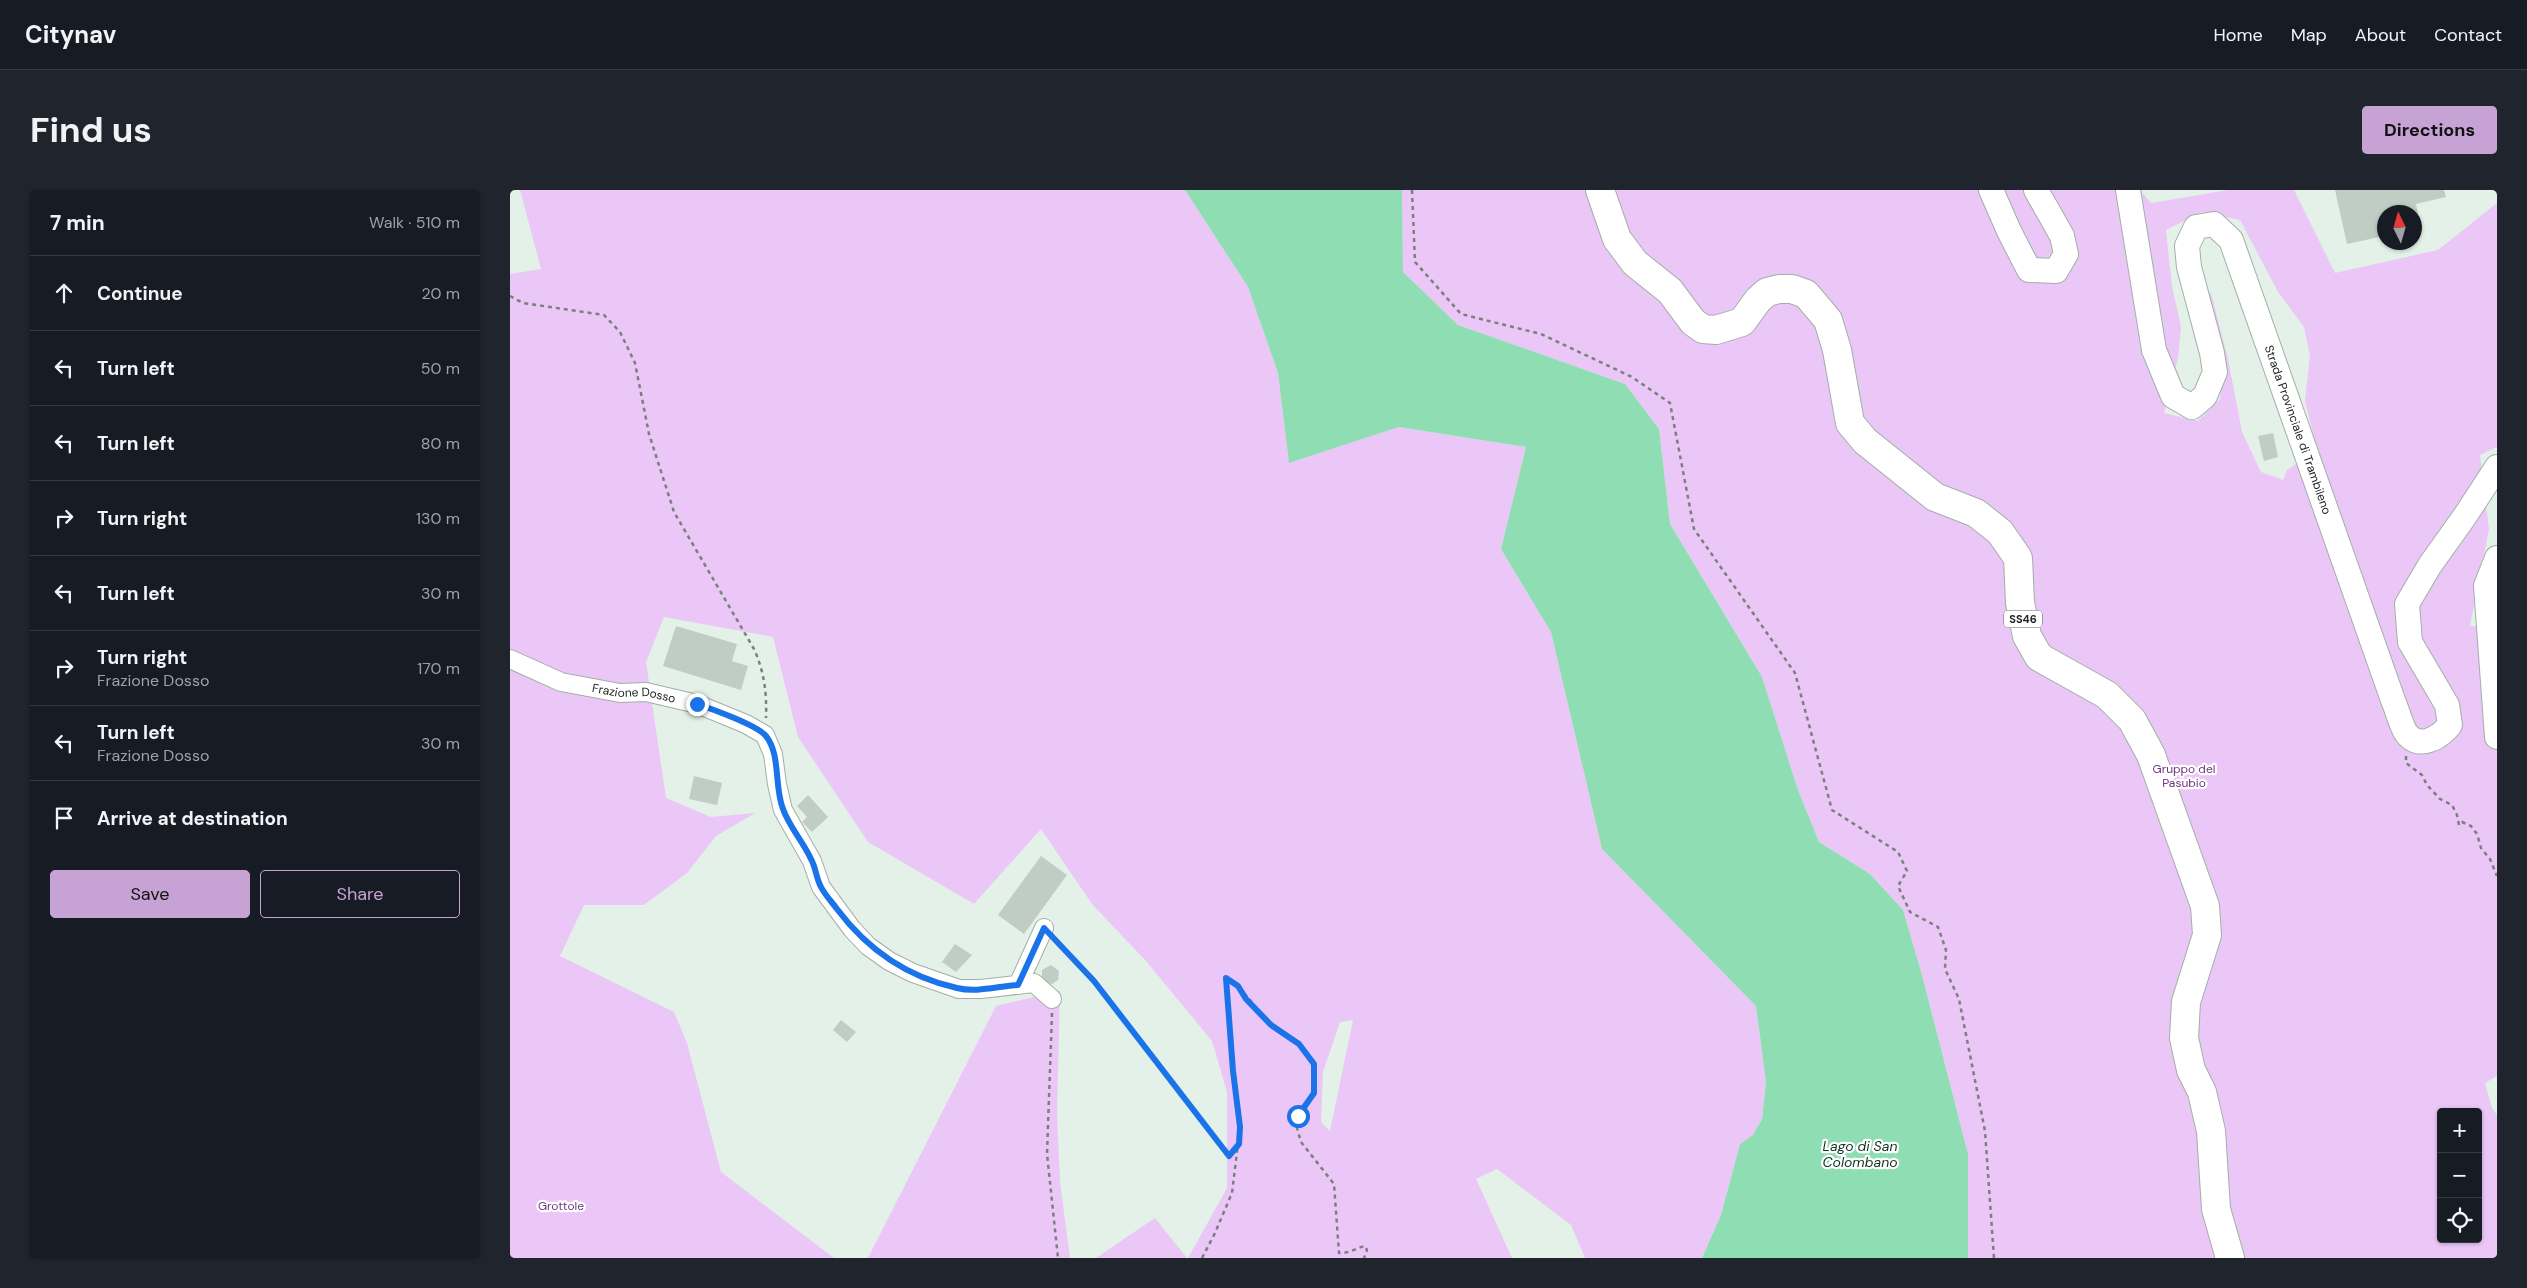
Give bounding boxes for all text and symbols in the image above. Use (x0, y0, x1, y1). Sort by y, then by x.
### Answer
text: Citynav (25, 19, 116, 50)
text: Home (2213, 23, 2263, 47)
text: Map (2291, 23, 2327, 47)
text: About (2355, 23, 2406, 47)
text: Contact (2434, 23, 2502, 47)
button: Directions (2362, 106, 2497, 154)
text: Find us (30, 107, 152, 153)
north arrow (2377, 205, 2422, 250)
text: 7 min (50, 209, 105, 237)
text: Walk · 510 m (369, 212, 460, 233)
icon: ahead (50, 279, 78, 307)
text: Continue (97, 281, 183, 306)
text: 20 m (421, 283, 460, 304)
street label: Strada Provinciale di Trambileno (2261, 343, 2335, 517)
icon: left (50, 354, 78, 382)
text: Turn left (97, 356, 175, 381)
text: 50 m (421, 358, 460, 379)
icon: left (50, 429, 78, 457)
text: Turn left (97, 431, 175, 456)
text: 80 m (421, 433, 460, 454)
icon: right (50, 504, 78, 532)
text: Turn right (97, 506, 187, 531)
text: 130 m (416, 508, 460, 529)
icon: left (50, 579, 78, 607)
text: Turn left (97, 581, 175, 606)
text: 30 m (421, 583, 460, 604)
road number: SS46 (2004, 610, 2042, 628)
text: Turn right (97, 645, 187, 670)
icon: right (50, 654, 78, 682)
text: 170 m (417, 658, 460, 679)
text: Frazione Dosso (97, 670, 209, 691)
street label: Frazione Dosso (591, 680, 677, 707)
route end (686, 693, 709, 716)
text: Turn left (97, 720, 175, 745)
icon: left (50, 729, 78, 757)
text: 30 m (421, 733, 460, 754)
text: Frazione Dosso (97, 745, 209, 766)
park label: Gruppo del Pasubio (2153, 761, 2215, 791)
icon: arrive (50, 804, 78, 832)
text: Arrive at destination (97, 806, 288, 831)
button: Save (50, 870, 250, 918)
button: Share (260, 870, 460, 918)
route start (1287, 1105, 1310, 1128)
map controls (2437, 1108, 2482, 1243)
button: + (2437, 1108, 2482, 1153)
water label: Lago di San Colombano (1822, 1137, 1898, 1171)
button: − (2437, 1153, 2482, 1198)
park label: Grottole (538, 1198, 584, 1214)
button: locate (2437, 1198, 2482, 1243)

